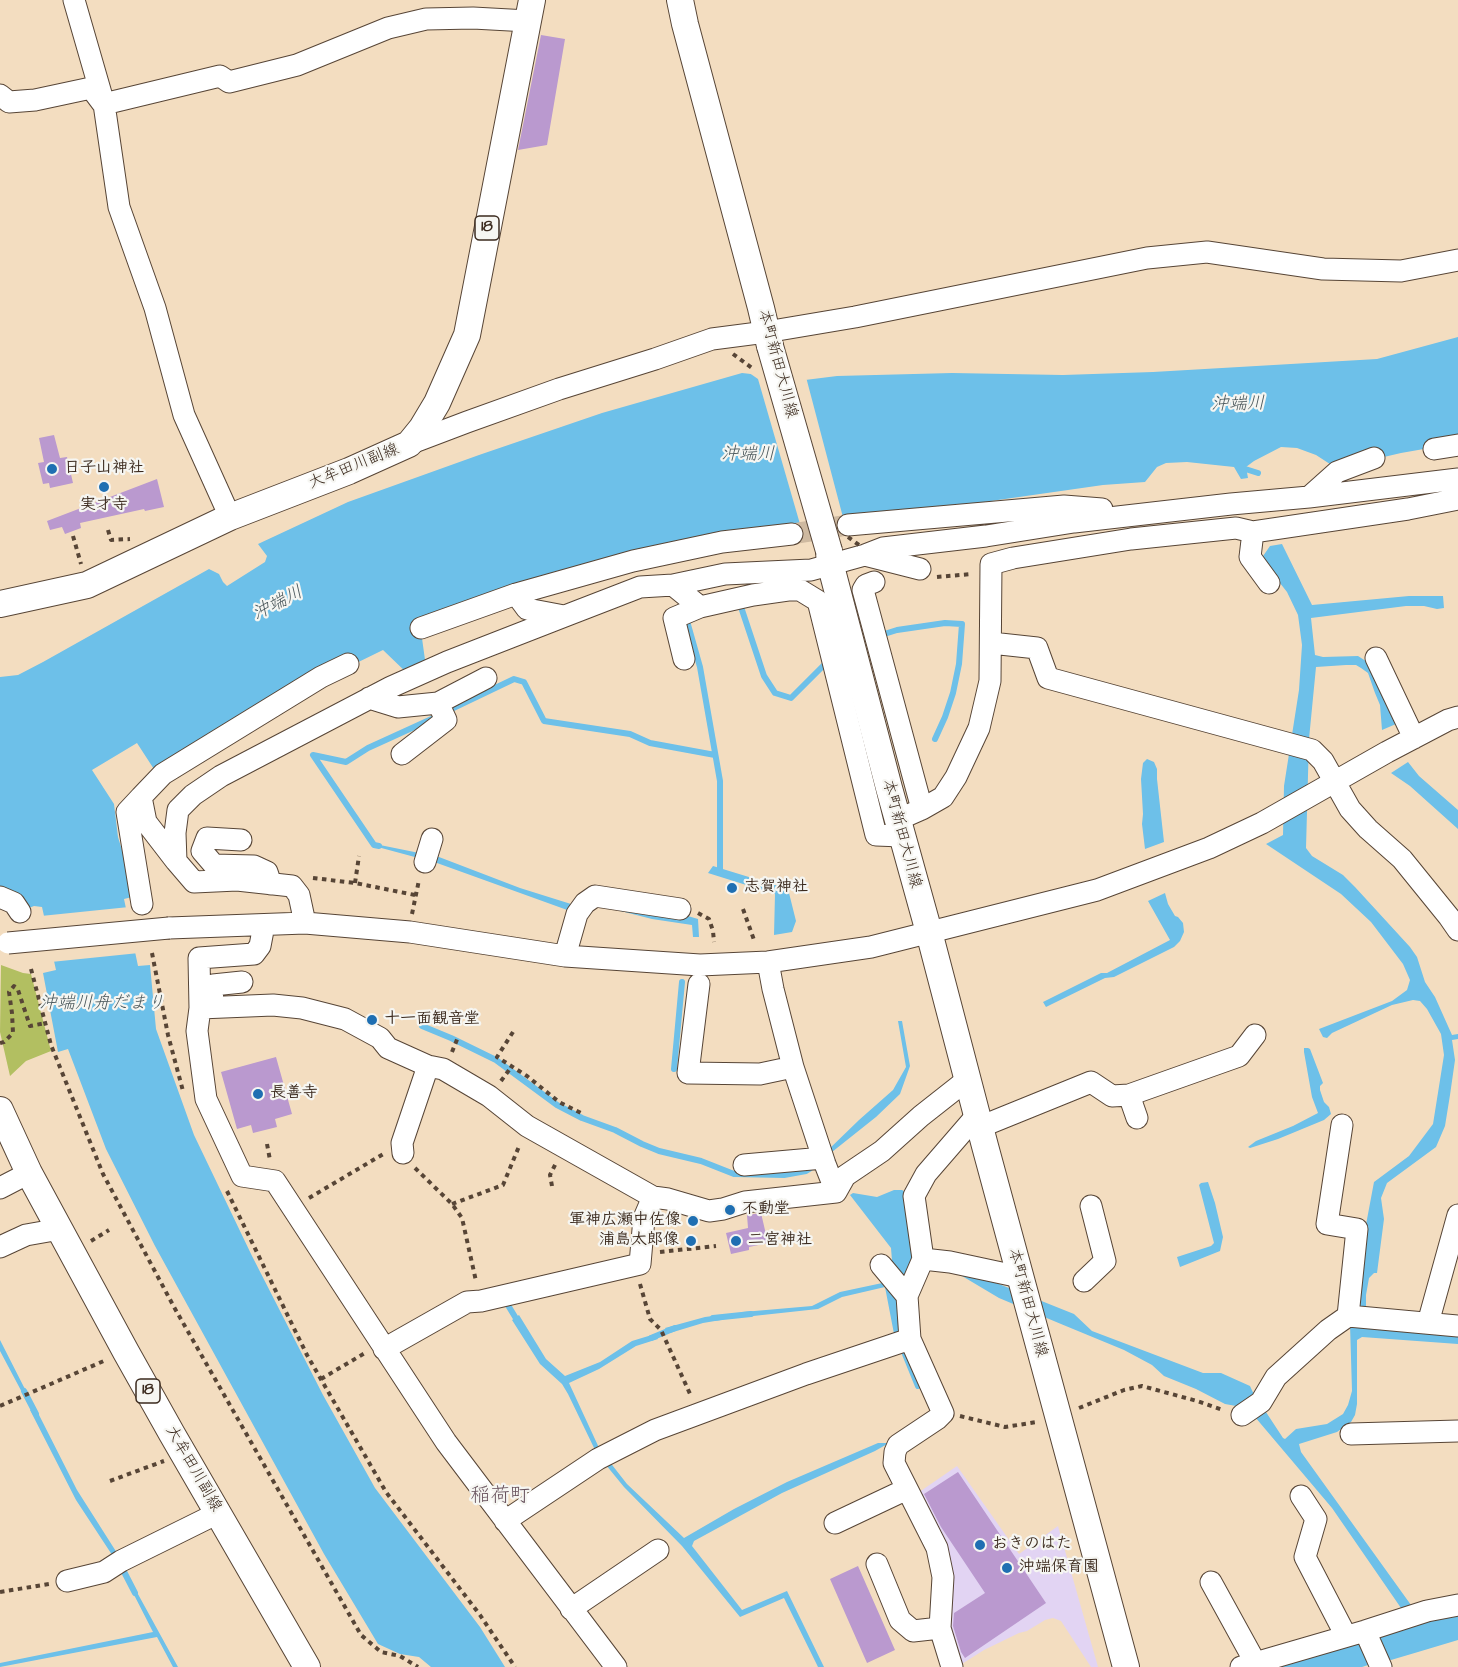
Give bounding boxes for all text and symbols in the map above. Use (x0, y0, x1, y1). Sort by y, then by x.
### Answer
road number: 18 (475, 216, 499, 240)
street label: 本町新田大川線 (753, 307, 801, 421)
water label: 沖端川 (1211, 394, 1265, 416)
street label: 大牟田川副線 (306, 440, 402, 494)
water label: 沖端川 (721, 444, 775, 466)
place label: 日子山神社 (64, 459, 144, 479)
marker: 日子山神社 (45, 462, 59, 476)
marker: 実才寺 (97, 480, 111, 494)
place label: 実才寺 (80, 496, 128, 516)
water label: 沖端川 (249, 582, 307, 626)
street label: 本町新田大川線 (877, 777, 925, 891)
place label: 志賀神社 (744, 878, 808, 898)
marker: 志賀神社 (725, 881, 739, 895)
water label: 沖端川舟だまり (39, 993, 165, 1015)
place label: 十一面観音堂 (384, 1010, 480, 1030)
marker: 十一面観音堂 (365, 1013, 379, 1027)
place label: 長善寺 (270, 1084, 318, 1104)
marker: 長善寺 (251, 1087, 265, 1101)
place label: 不動堂 (742, 1200, 790, 1220)
marker: 不動堂 (723, 1203, 737, 1217)
place label: 軍神広瀬中佐像 (569, 1211, 681, 1231)
marker: 軍神広瀬中佐像 (686, 1214, 700, 1228)
place label: 浦島太郎像 (599, 1231, 679, 1251)
place label: 二宮神社 (748, 1231, 812, 1251)
marker: 浦島太郎像 (684, 1234, 698, 1248)
marker: 二宮神社 (729, 1234, 743, 1248)
street label: 本町新田大川線 (1003, 1246, 1051, 1360)
road number: 18 (136, 1379, 160, 1403)
street label: 大牟田川副線 (161, 1423, 225, 1515)
district label: 稲荷町 (470, 1485, 530, 1509)
place label: おきのはた (992, 1535, 1072, 1555)
marker: おきのはた (973, 1538, 987, 1552)
place label: 沖端保育園 (1019, 1558, 1099, 1578)
marker: 沖端保育園 (1000, 1561, 1014, 1575)

